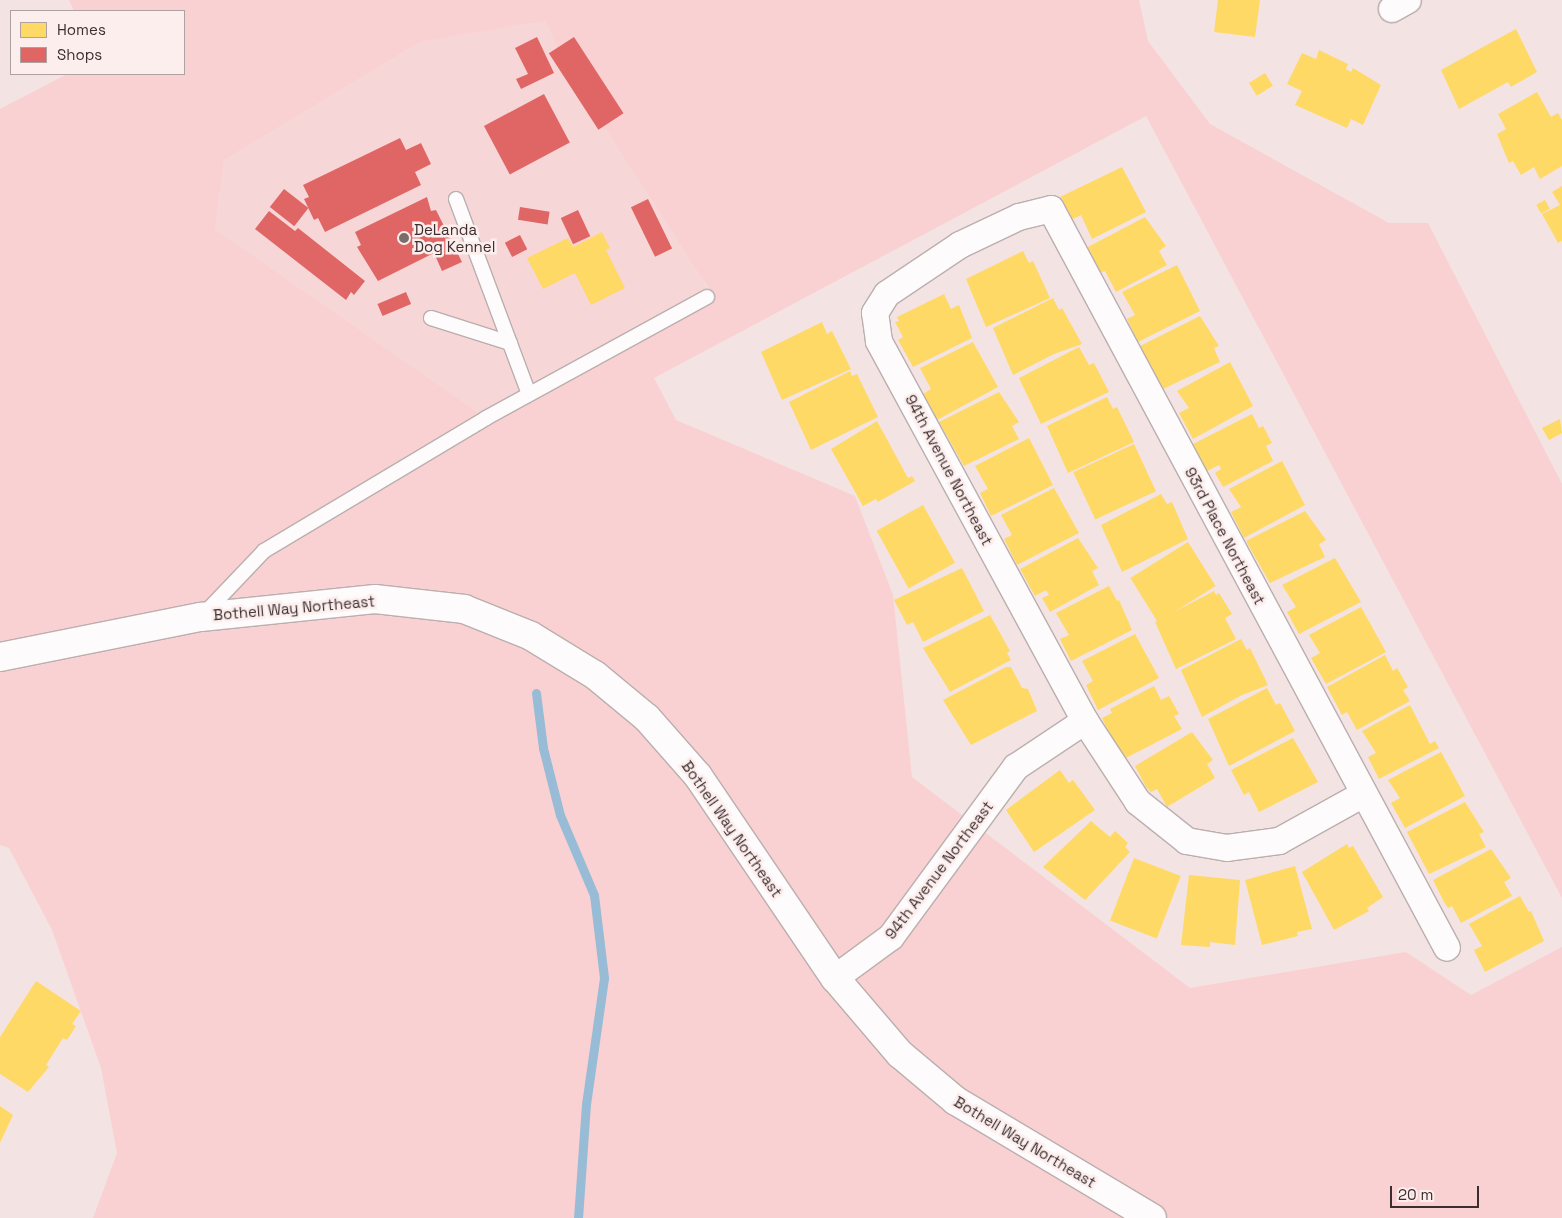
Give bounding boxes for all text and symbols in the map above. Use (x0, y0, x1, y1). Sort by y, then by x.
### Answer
legend (10, 10, 185, 75)
text: Homes (57, 20, 106, 39)
text: Shops (57, 45, 102, 64)
place label: DeLanda Dog Kennel (414, 220, 495, 255)
marker: DeLanda Dog Kennel (398, 232, 410, 244)
street label: 94th Avenue Northeast (902, 391, 996, 549)
street label: 93rd Place Northeast (1181, 464, 1269, 608)
street label: Bothell Way Northeast (212, 592, 376, 624)
street label: Bothell Way Northeast (678, 757, 786, 901)
street label: 94th Avenue Northeast (881, 797, 997, 943)
street label: Bothell Way Northeast (951, 1092, 1099, 1192)
scale bar (1392, 1176, 1481, 1208)
text: 20 m (1398, 1185, 1433, 1204)

